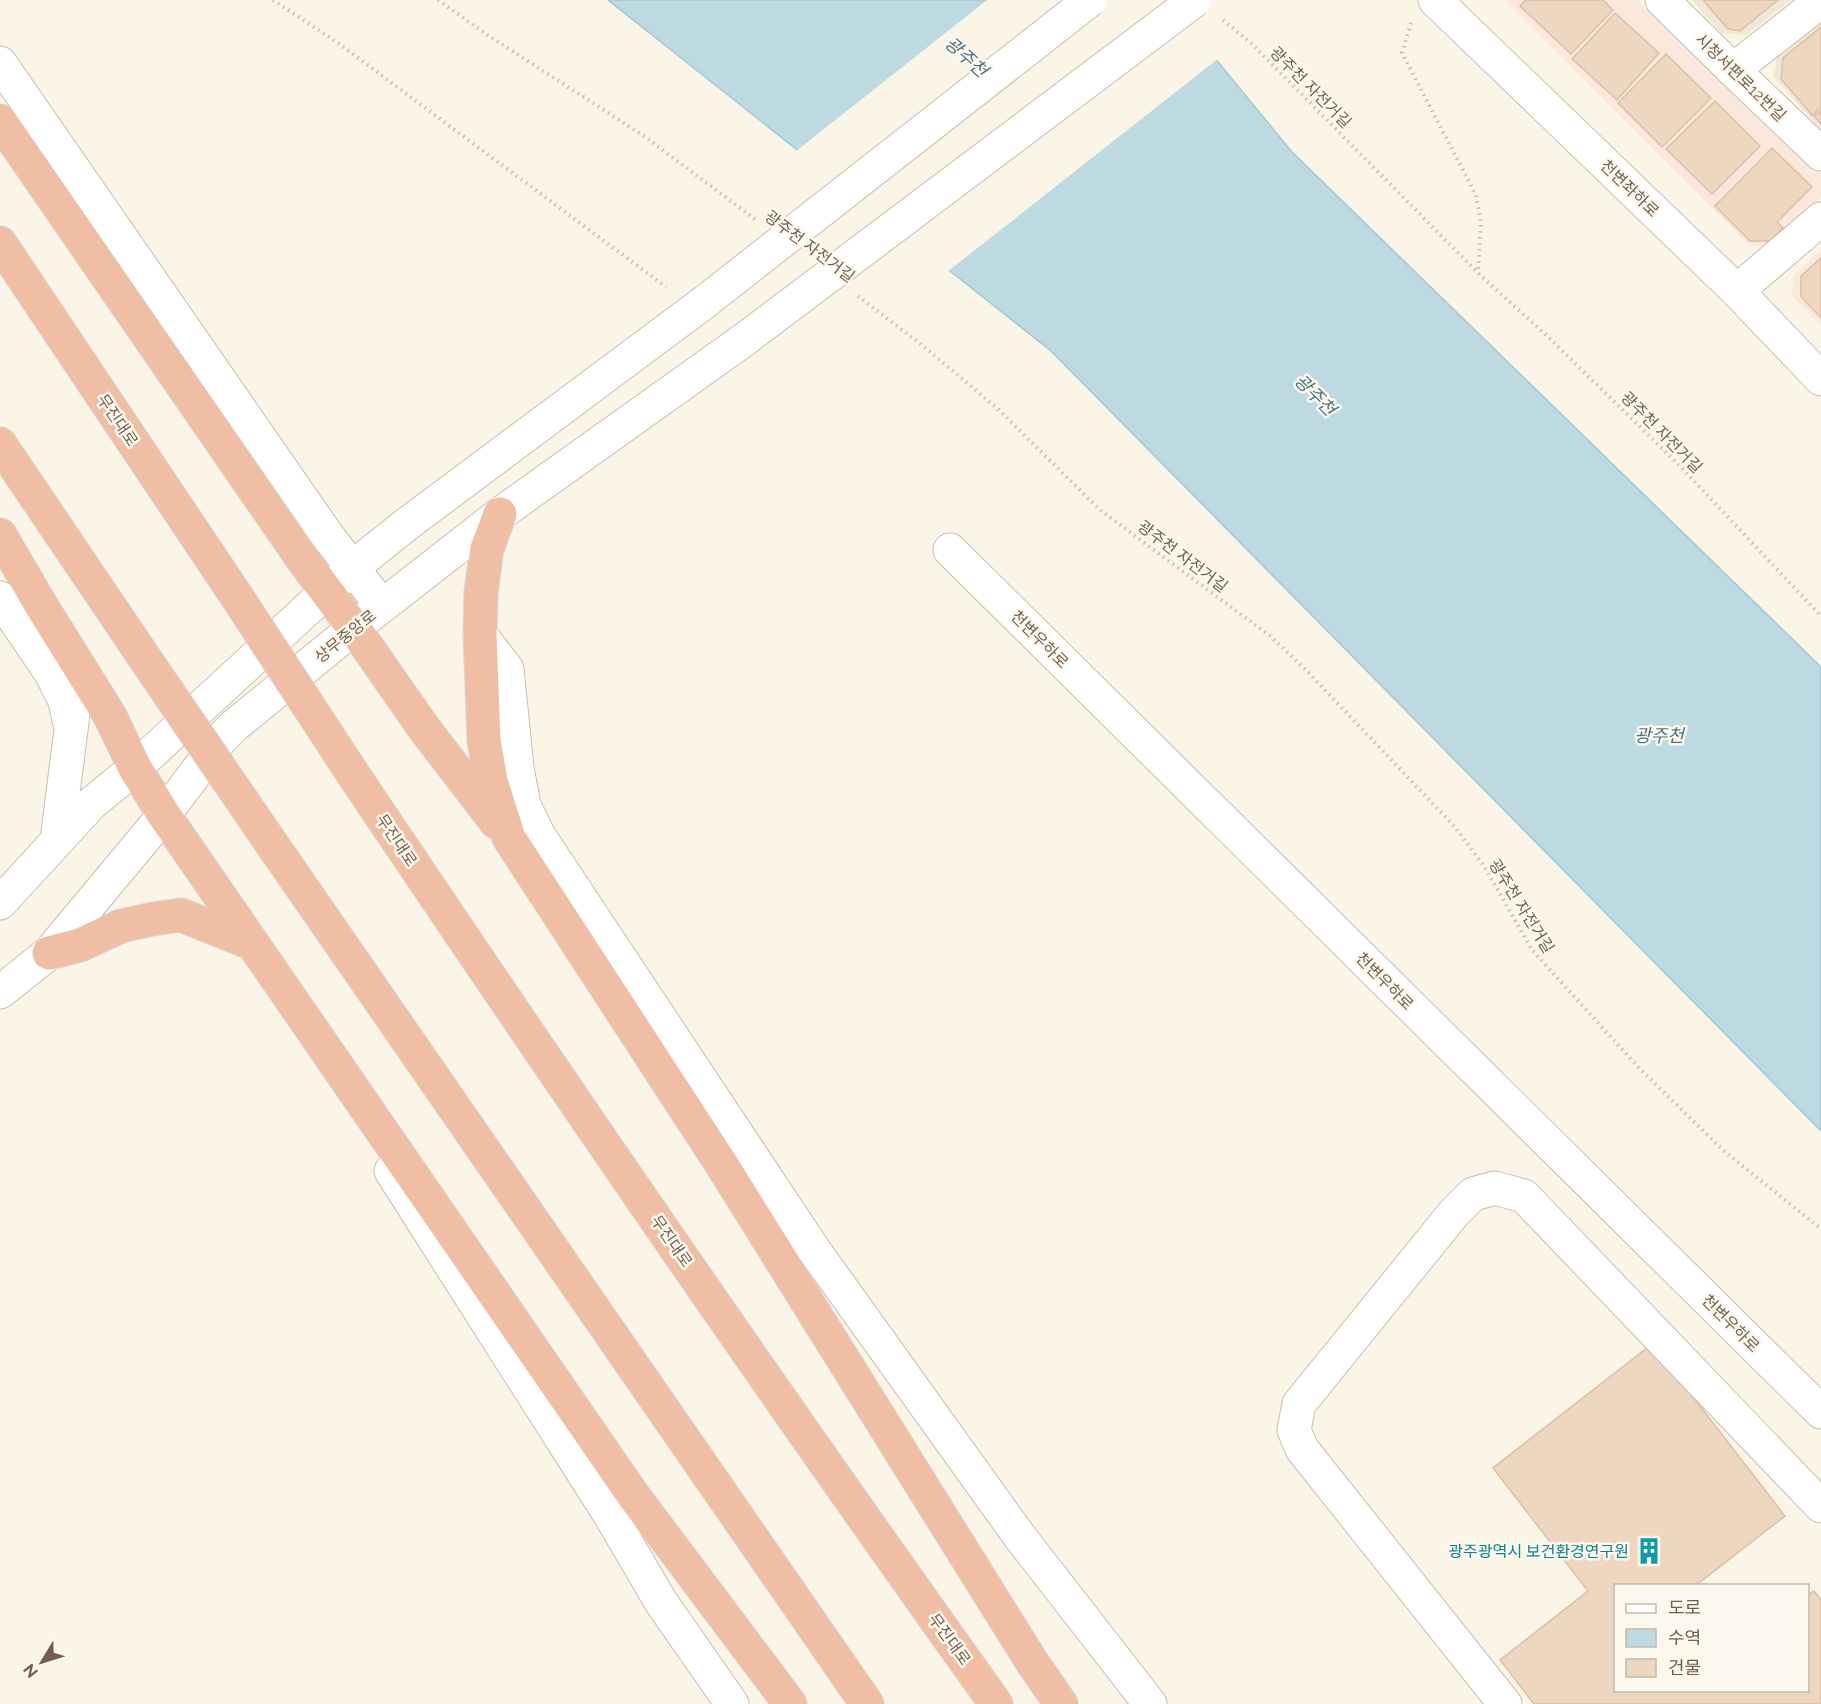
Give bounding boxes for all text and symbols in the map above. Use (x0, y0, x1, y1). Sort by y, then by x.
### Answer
street label: 시청서편로12번길 (1692, 29, 1790, 125)
water label: 광주천 (941, 32, 994, 83)
street label: 광주천 자전거길 (1266, 43, 1355, 132)
street label: 천변좌하로 (1597, 156, 1663, 221)
street label: 광주천 자전거길 (761, 207, 858, 286)
water label: 광주천 (1290, 370, 1342, 421)
street label: 광주천 자전거길 (1617, 388, 1706, 477)
street label: 무진대로 (93, 391, 142, 450)
street label: 광주천 자전거길 (1134, 517, 1231, 596)
street label: 상무중앙로 (311, 606, 380, 667)
street label: 천변우하로 (1007, 607, 1073, 672)
water label: 광주천 (1634, 725, 1686, 746)
street label: 무진대로 (372, 811, 421, 870)
street label: 광주천 자전거길 (1485, 856, 1558, 957)
street label: 천변우하로 (1352, 949, 1418, 1014)
street label: 무진대로 (647, 1212, 696, 1271)
street label: 천변우하로 (1698, 1291, 1764, 1356)
building icon: 광주광역시 보건환경연구원 (1634, 1536, 1664, 1566)
place label: 광주광역시 보건환경연구원 (1448, 1542, 1629, 1561)
legend (1614, 1584, 1809, 1692)
text: 도로 (1668, 1597, 1701, 1618)
street label: 무진대로 (925, 1610, 975, 1669)
text: 수역 (1668, 1627, 1701, 1648)
north arrow (12, 1632, 72, 1692)
text: 건물 (1668, 1657, 1701, 1678)
text: N (19, 1660, 42, 1682)

